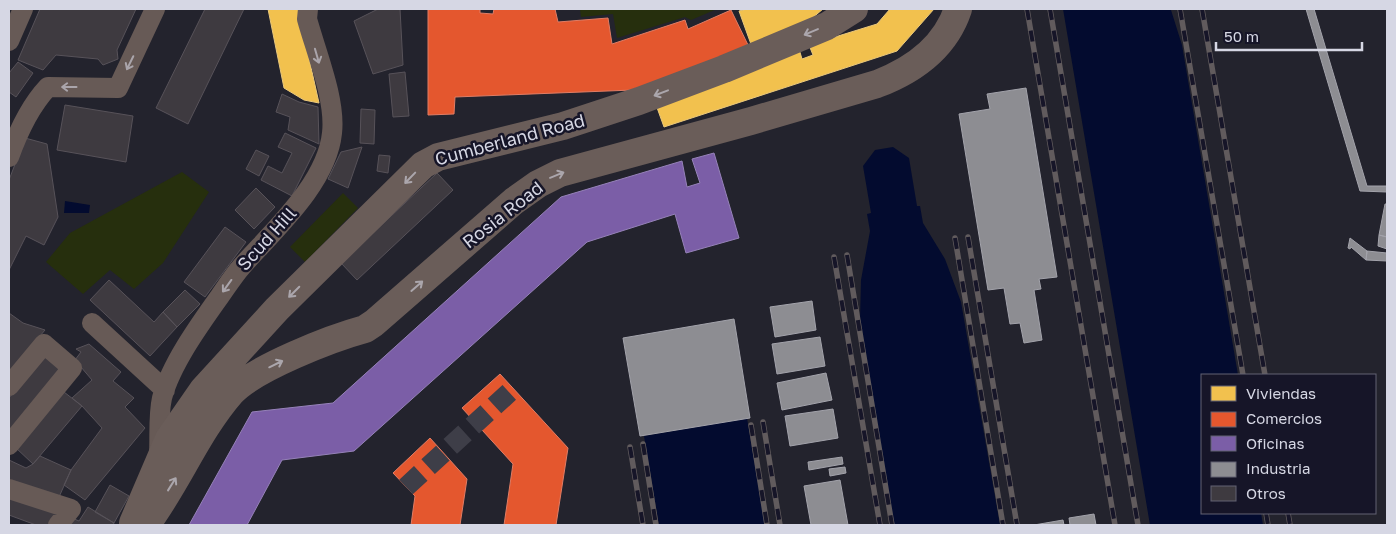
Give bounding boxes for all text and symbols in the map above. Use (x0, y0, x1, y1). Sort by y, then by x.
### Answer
scale bar (1216, 20, 1362, 52)
text: 50 m (1224, 27, 1259, 45)
one-way arrow (804, 28, 819, 38)
one-way arrow (313, 48, 323, 64)
one-way arrow (125, 55, 135, 70)
one-way arrow (61, 82, 78, 92)
one-way arrow (653, 89, 669, 98)
street label: Cumberland Road (432, 108, 587, 170)
one-way arrow (549, 170, 564, 179)
one-way arrow (404, 172, 416, 184)
street label: Rosia Road (458, 176, 547, 252)
street label: Scud Hill (232, 202, 301, 275)
one-way arrow (222, 279, 232, 293)
one-way arrow (410, 280, 423, 292)
one-way arrow (288, 286, 301, 298)
one-way arrow (269, 359, 284, 369)
legend (1201, 374, 1376, 514)
text: Viviendas (1246, 384, 1316, 402)
text: Comercios (1246, 409, 1322, 427)
text: Oficinas (1246, 434, 1304, 452)
text: Industria (1246, 459, 1311, 477)
one-way arrow (168, 478, 178, 492)
text: Otros (1246, 484, 1286, 502)

